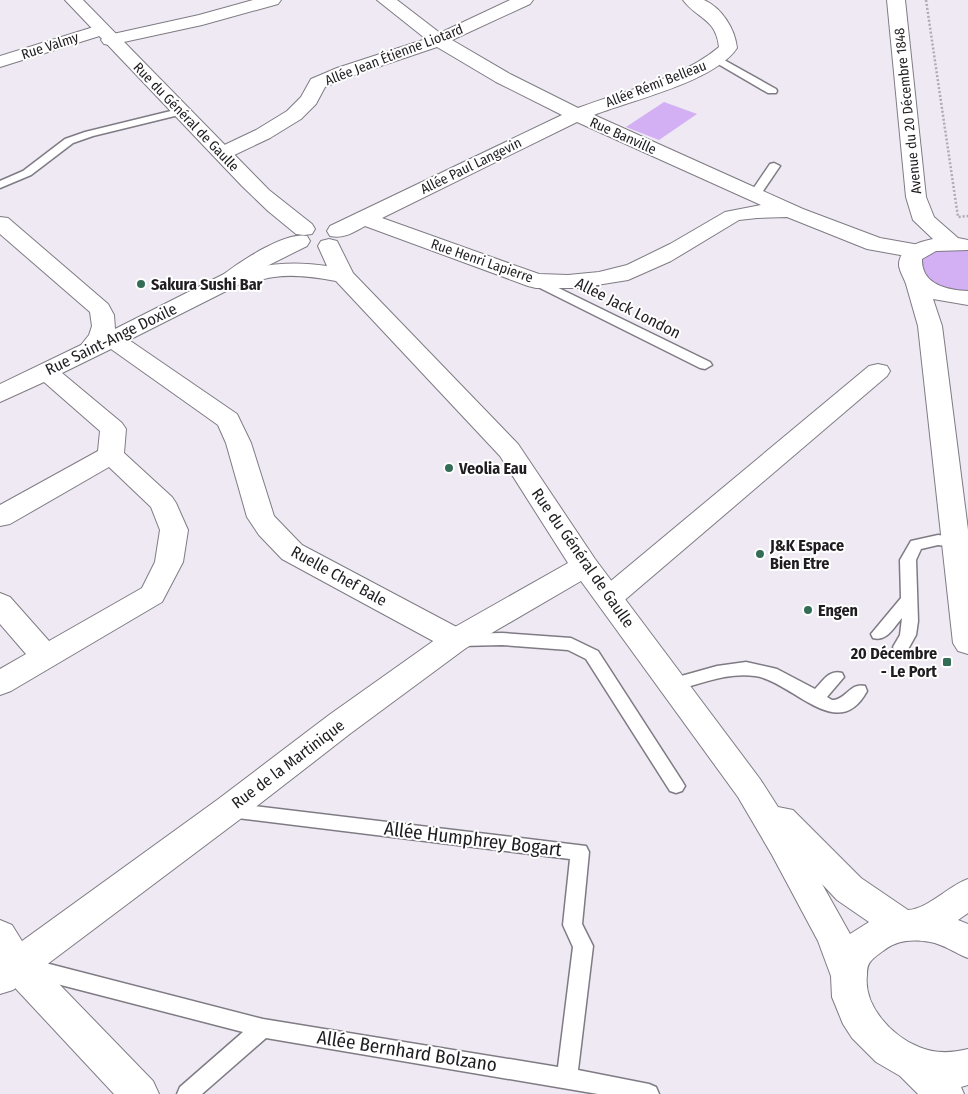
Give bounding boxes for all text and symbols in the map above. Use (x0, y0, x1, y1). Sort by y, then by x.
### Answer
street label: Allée Jean Étienne Liotard (322, 20, 466, 89)
street label: Avenue du 20 Décembre 1848 (891, 27, 925, 195)
street label: Rue Valmy (19, 29, 81, 63)
street label: Allée Rémi Belleau (603, 57, 709, 111)
street label: Rue du Général de Gaulle (130, 59, 242, 175)
street label: Rue Banville (587, 114, 659, 158)
street label: Allée Paul Langevin (418, 134, 524, 198)
street label: Rue Henri Lapierre (429, 236, 535, 286)
street label: Allée Jack London (572, 273, 684, 343)
place label: Sakura Sushi Bar (151, 275, 263, 294)
marker: Sakura Sushi Bar (135, 278, 147, 290)
street label: Rue Saint-Ange Doxile (42, 299, 180, 379)
place label: Veolia Eau (458, 459, 527, 478)
marker: Veolia Eau (443, 462, 455, 474)
street label: Rue du Général de Gaulle (528, 485, 638, 631)
place label: J&K Espace Bien Etre (769, 536, 844, 573)
street label: Ruelle Chef Bale (288, 542, 390, 610)
marker: J&K Espace Bien Etre (754, 548, 766, 560)
place label: Engen (818, 601, 858, 620)
marker: Engen (802, 604, 814, 616)
place label: 20 Décembre - Le Port (850, 644, 937, 681)
marker: 20 Décembre - Le Port (941, 656, 953, 668)
street label: Rue de la Martinique (228, 715, 348, 813)
street label: Allée Humphrey Bogart (383, 817, 564, 861)
street label: Allée Bernhard Bolzano (315, 1025, 499, 1077)

